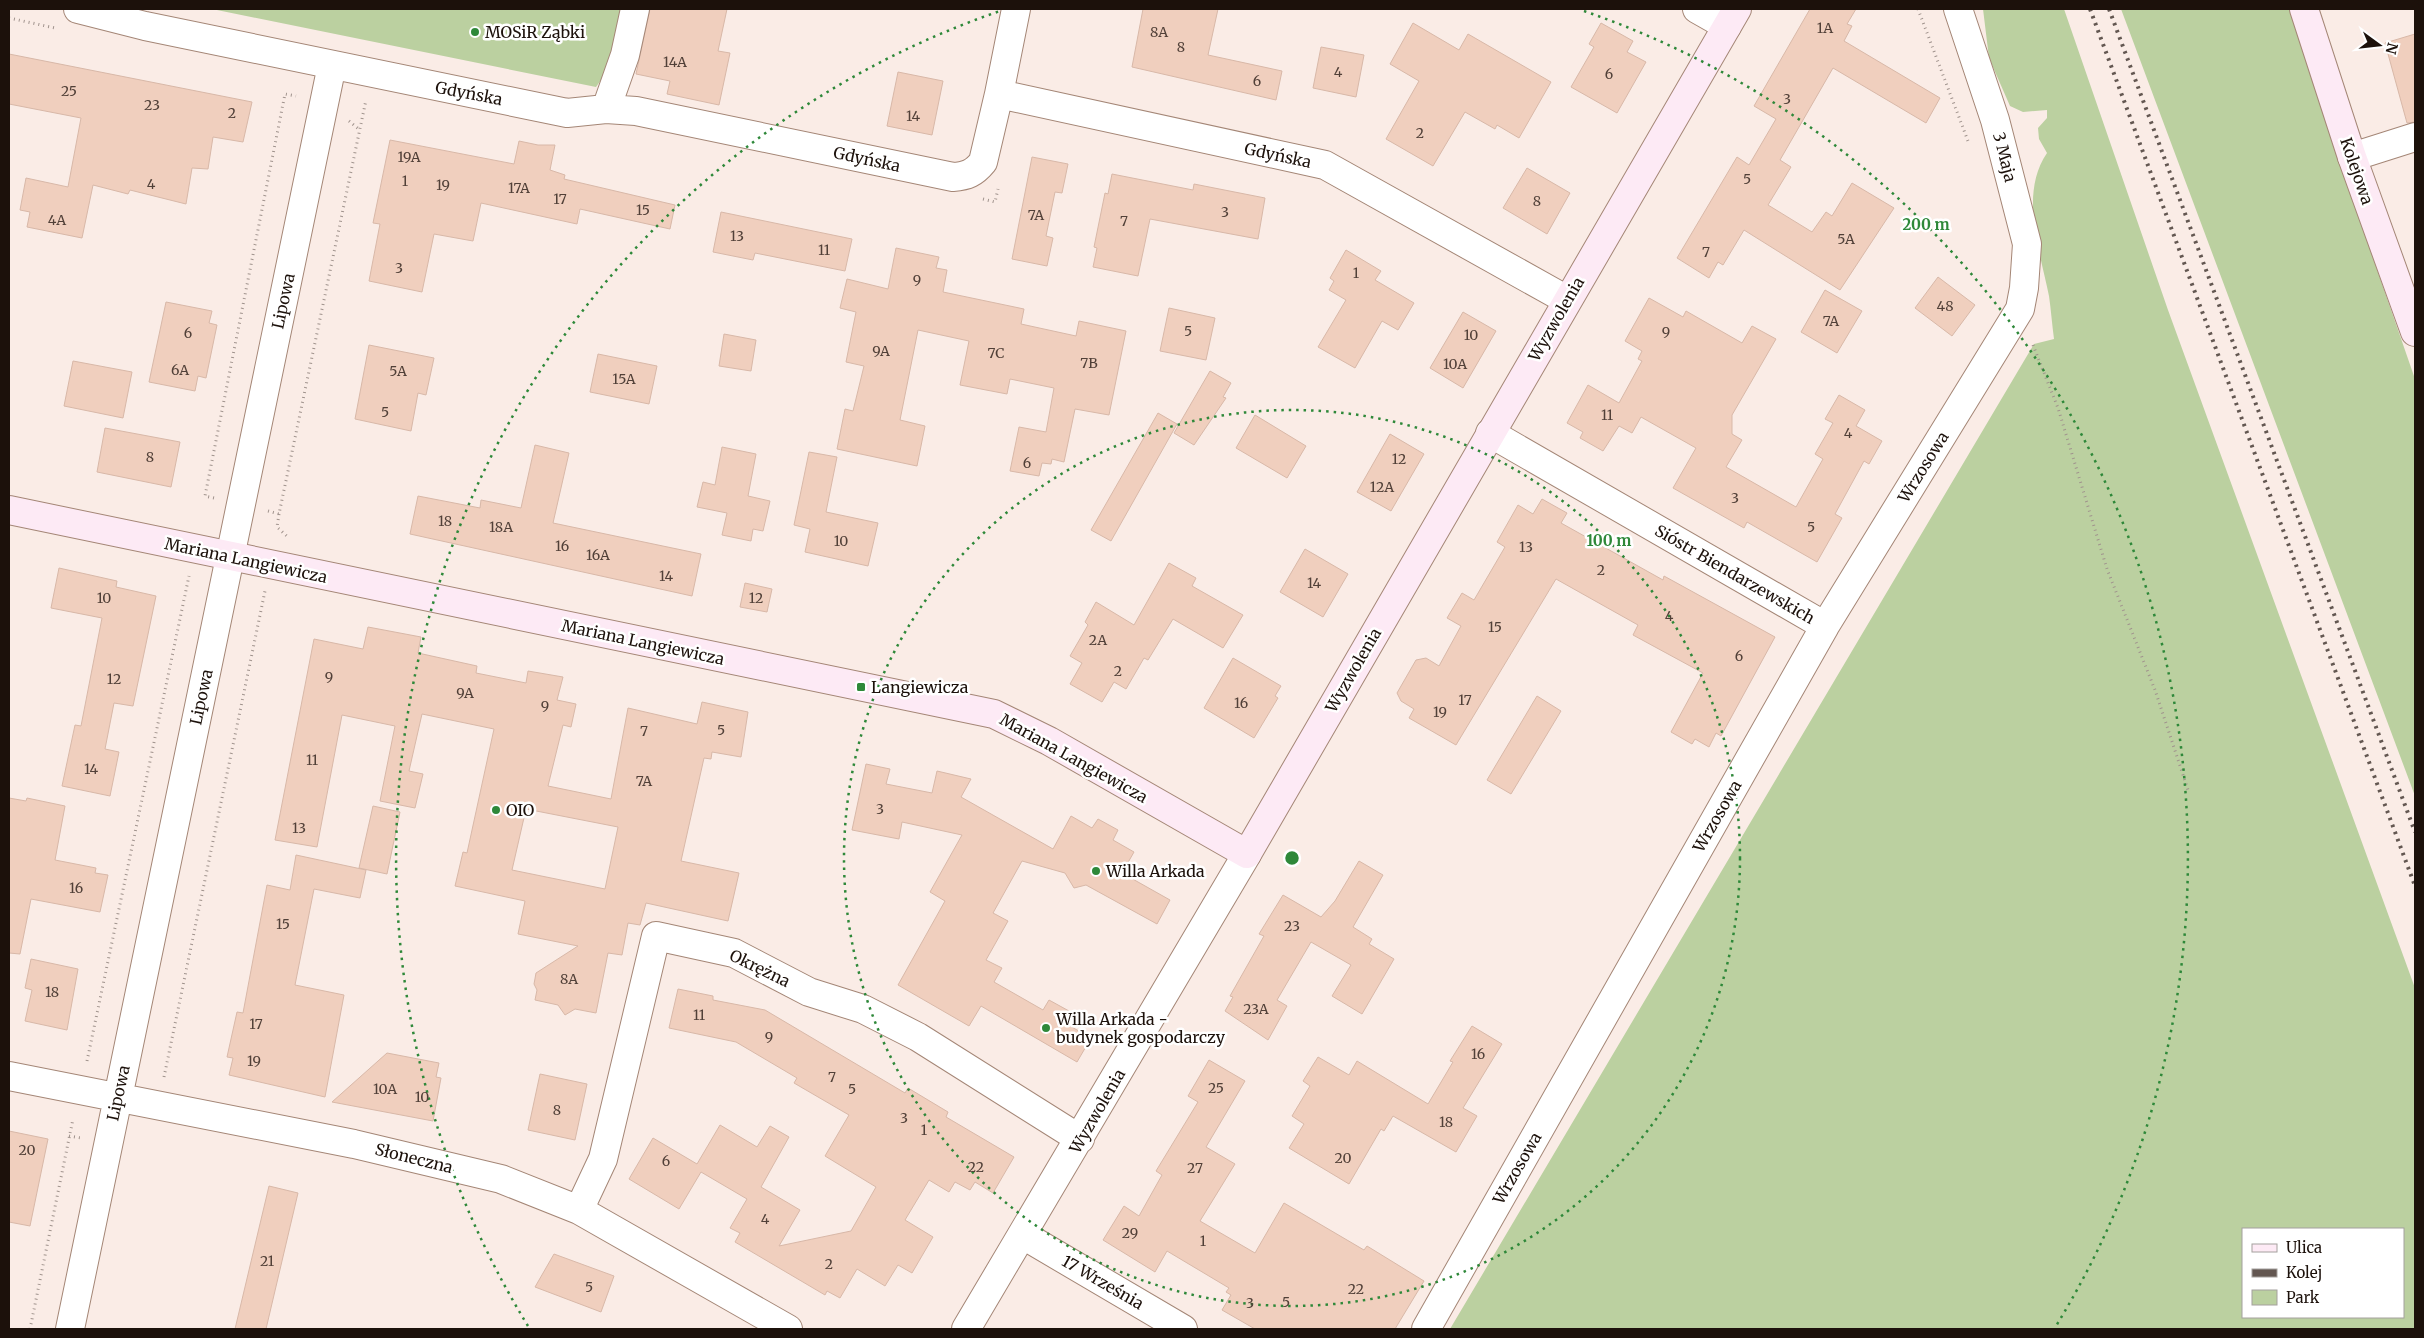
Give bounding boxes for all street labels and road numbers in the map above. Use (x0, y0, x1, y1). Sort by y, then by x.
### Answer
street label: Gdyńska (434, 77, 505, 109)
street label: 3 Maja (1989, 130, 2021, 184)
street label: Kolejowa (2336, 135, 2378, 208)
street label: Gdyńska (1243, 138, 1314, 172)
street label: Gdyńska (832, 142, 903, 176)
street label: Lipowa (267, 271, 299, 331)
street label: Wyzwolenia (1523, 273, 1588, 366)
street label: Wrzosowa (1893, 428, 1953, 507)
street label: Sióstr Biendarzewskich (1652, 520, 1819, 628)
street label: Mariana Langiewicza (163, 533, 330, 587)
street label: Mariana Langiewicza (560, 615, 727, 669)
street label: Wyzwolenia (1320, 624, 1385, 717)
street label: Lipowa (185, 667, 217, 727)
street label: Mariana Langiewicza (997, 709, 1152, 807)
street label: Wrzosowa (1688, 776, 1746, 856)
street label: Okrężna (726, 945, 794, 991)
street label: Lipowa (102, 1063, 134, 1123)
street label: Wyzwolenia (1064, 1065, 1129, 1158)
street label: Wrzosowa (1488, 1128, 1546, 1208)
street label: Słoneczna (373, 1139, 455, 1177)
street label: 17 Września (1059, 1251, 1148, 1314)

